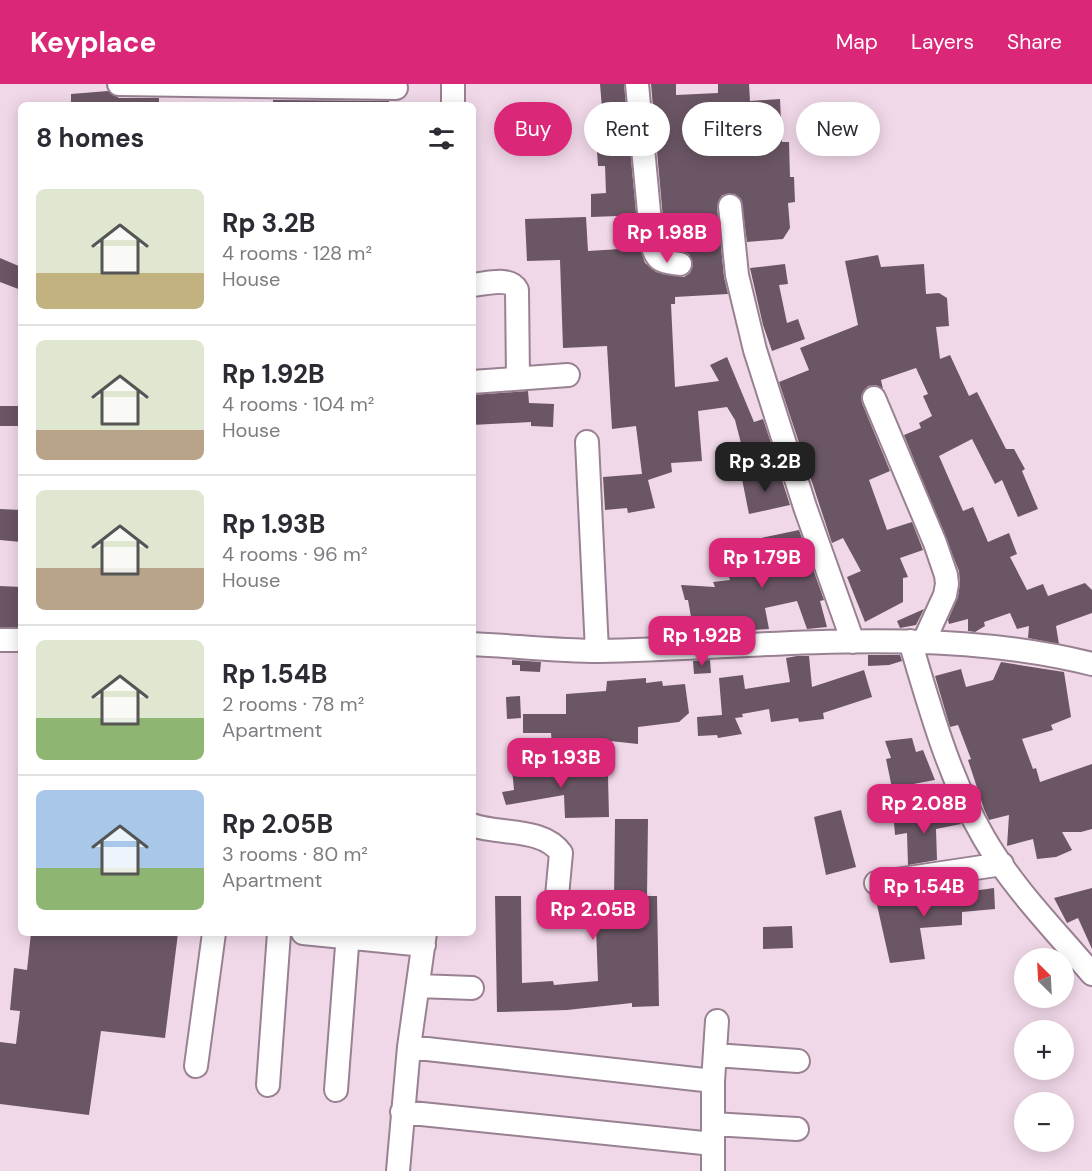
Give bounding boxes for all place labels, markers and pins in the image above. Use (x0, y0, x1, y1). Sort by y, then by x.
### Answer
pin: Rp 1.98B (605, 213, 729, 264)
pin: Rp 3.2B (710, 442, 820, 493)
pin: Rp 1.79B (700, 538, 824, 589)
pin: Rp 1.92B (640, 616, 764, 667)
pin: Rp 1.93B (499, 738, 623, 789)
pin: Rp 2.08B (862, 784, 986, 835)
pin: Rp 1.54B (862, 867, 986, 918)
pin: Rp 2.05B (531, 890, 655, 941)

